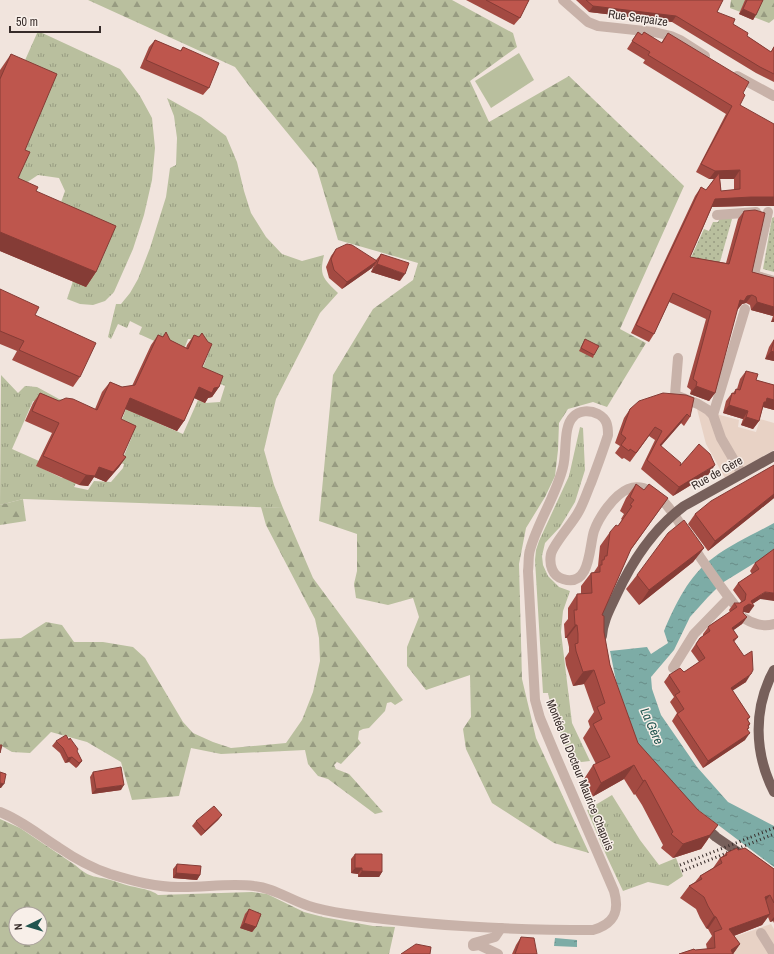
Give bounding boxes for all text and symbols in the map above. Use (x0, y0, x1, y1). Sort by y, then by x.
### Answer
street label: Rue Serpaize (607, 6, 669, 30)
scale bar (10, 8, 100, 34)
text: 50 m (16, 14, 38, 30)
street label: Rue de Gère (688, 452, 746, 494)
street label: Montée du Docteur Maurice Chapuis (542, 697, 618, 853)
water label: La Gère (636, 705, 668, 747)
north arrow (8, 906, 48, 946)
text: N (11, 923, 25, 931)

